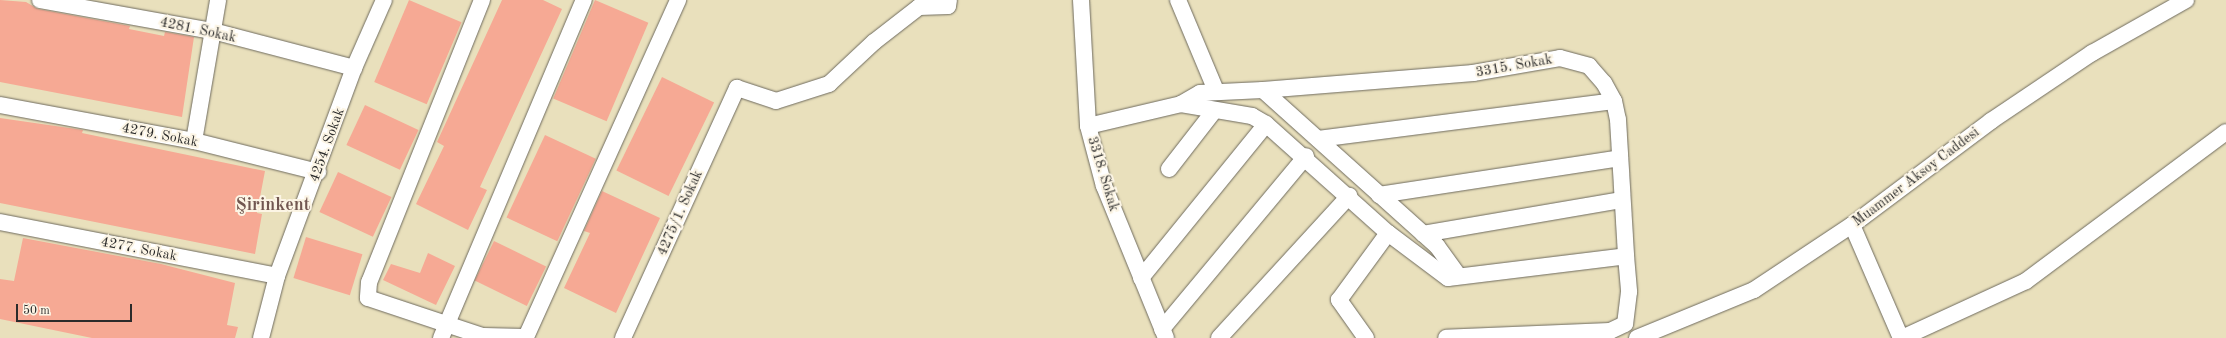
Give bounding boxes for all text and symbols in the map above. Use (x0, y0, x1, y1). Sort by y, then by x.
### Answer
street label: 4281. Sokak (158, 14, 238, 46)
street label: 3315. Sokak (1474, 51, 1554, 81)
street label: 4254. Sokak (306, 106, 348, 184)
street label: 4279. Sokak (120, 119, 200, 151)
street label: Muammer Aksoy Caddesi (1849, 124, 1983, 230)
street label: 3318. Sokak (1084, 135, 1122, 213)
street label: 4275/1. Sokak (654, 168, 706, 258)
district label: Şirinkent (236, 194, 310, 216)
street label: 4277. Sokak (99, 233, 179, 265)
scale bar (18, 296, 134, 322)
text: 50 m (23, 305, 50, 317)

